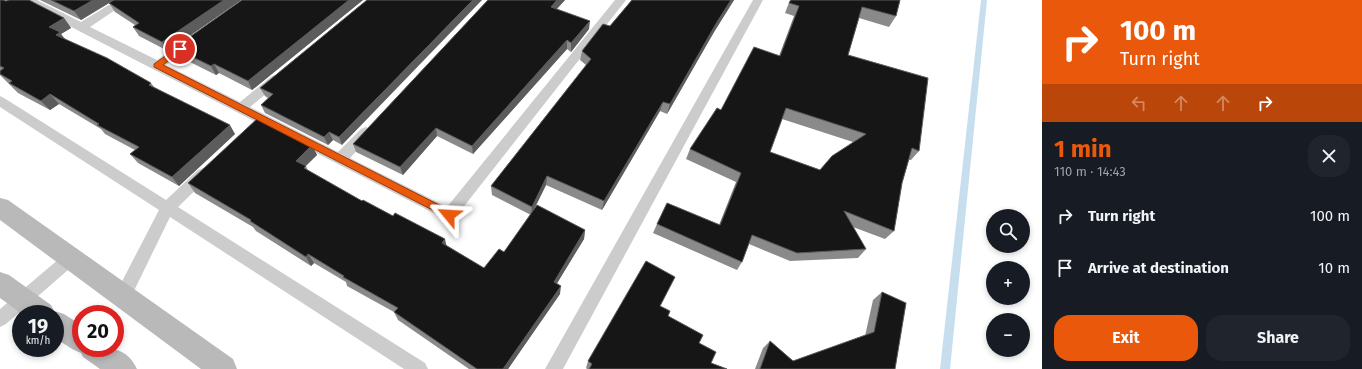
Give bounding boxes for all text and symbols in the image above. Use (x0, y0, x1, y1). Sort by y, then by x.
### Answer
text: 100 m (1120, 14, 1196, 47)
icon: right (1054, 16, 1106, 68)
pin (163, 32, 197, 66)
icon: arrive (169, 38, 191, 60)
text: Turn right (1120, 48, 1200, 70)
icon: left (1128, 92, 1150, 114)
icon: ahead (1170, 92, 1192, 114)
icon: ahead (1212, 92, 1234, 114)
icon: right (1254, 92, 1276, 114)
text: 1 min (1054, 135, 1112, 163)
button: close (1308, 135, 1350, 177)
text: 110 m · 14:43 (1054, 164, 1126, 179)
position arrow (428, 194, 470, 236)
icon: right (1054, 205, 1076, 227)
text: Turn right (1088, 207, 1155, 225)
text: 100 m (1310, 207, 1350, 225)
map controls (986, 209, 1030, 357)
button: search (986, 209, 1030, 253)
icon: arrive (1054, 257, 1076, 279)
text: Arrive at destination (1088, 259, 1229, 277)
text: 10 m (1318, 259, 1350, 277)
button: + (986, 261, 1030, 305)
speed limit sign: 20 (72, 305, 124, 357)
button: − (986, 313, 1030, 357)
text: 19 (28, 314, 48, 338)
button: Exit (1054, 315, 1198, 361)
button: Share (1206, 315, 1350, 361)
text: km/h (26, 335, 50, 347)

